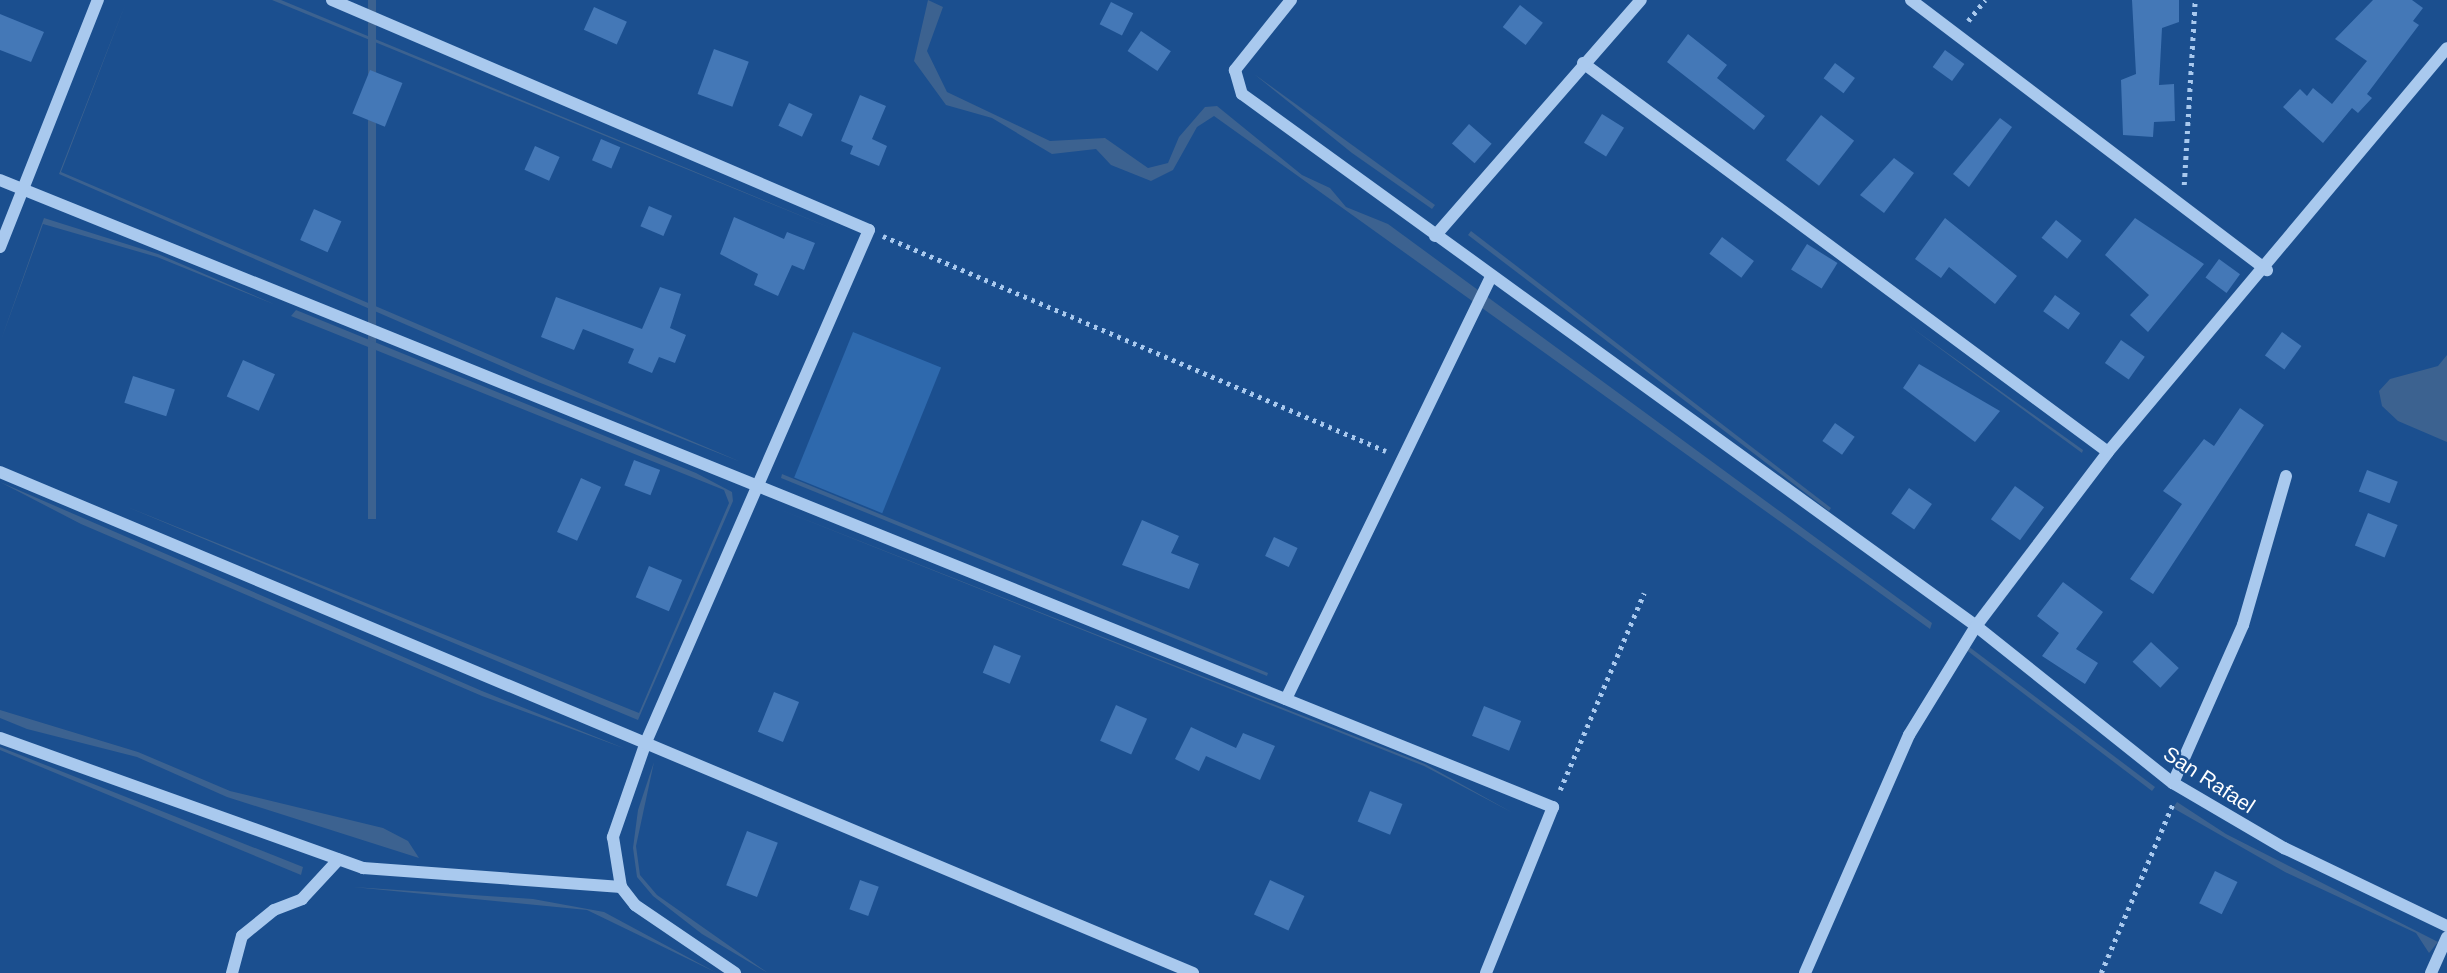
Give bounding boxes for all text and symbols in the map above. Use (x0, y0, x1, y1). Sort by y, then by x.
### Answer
street label: San Rafael (2159, 741, 2259, 819)

